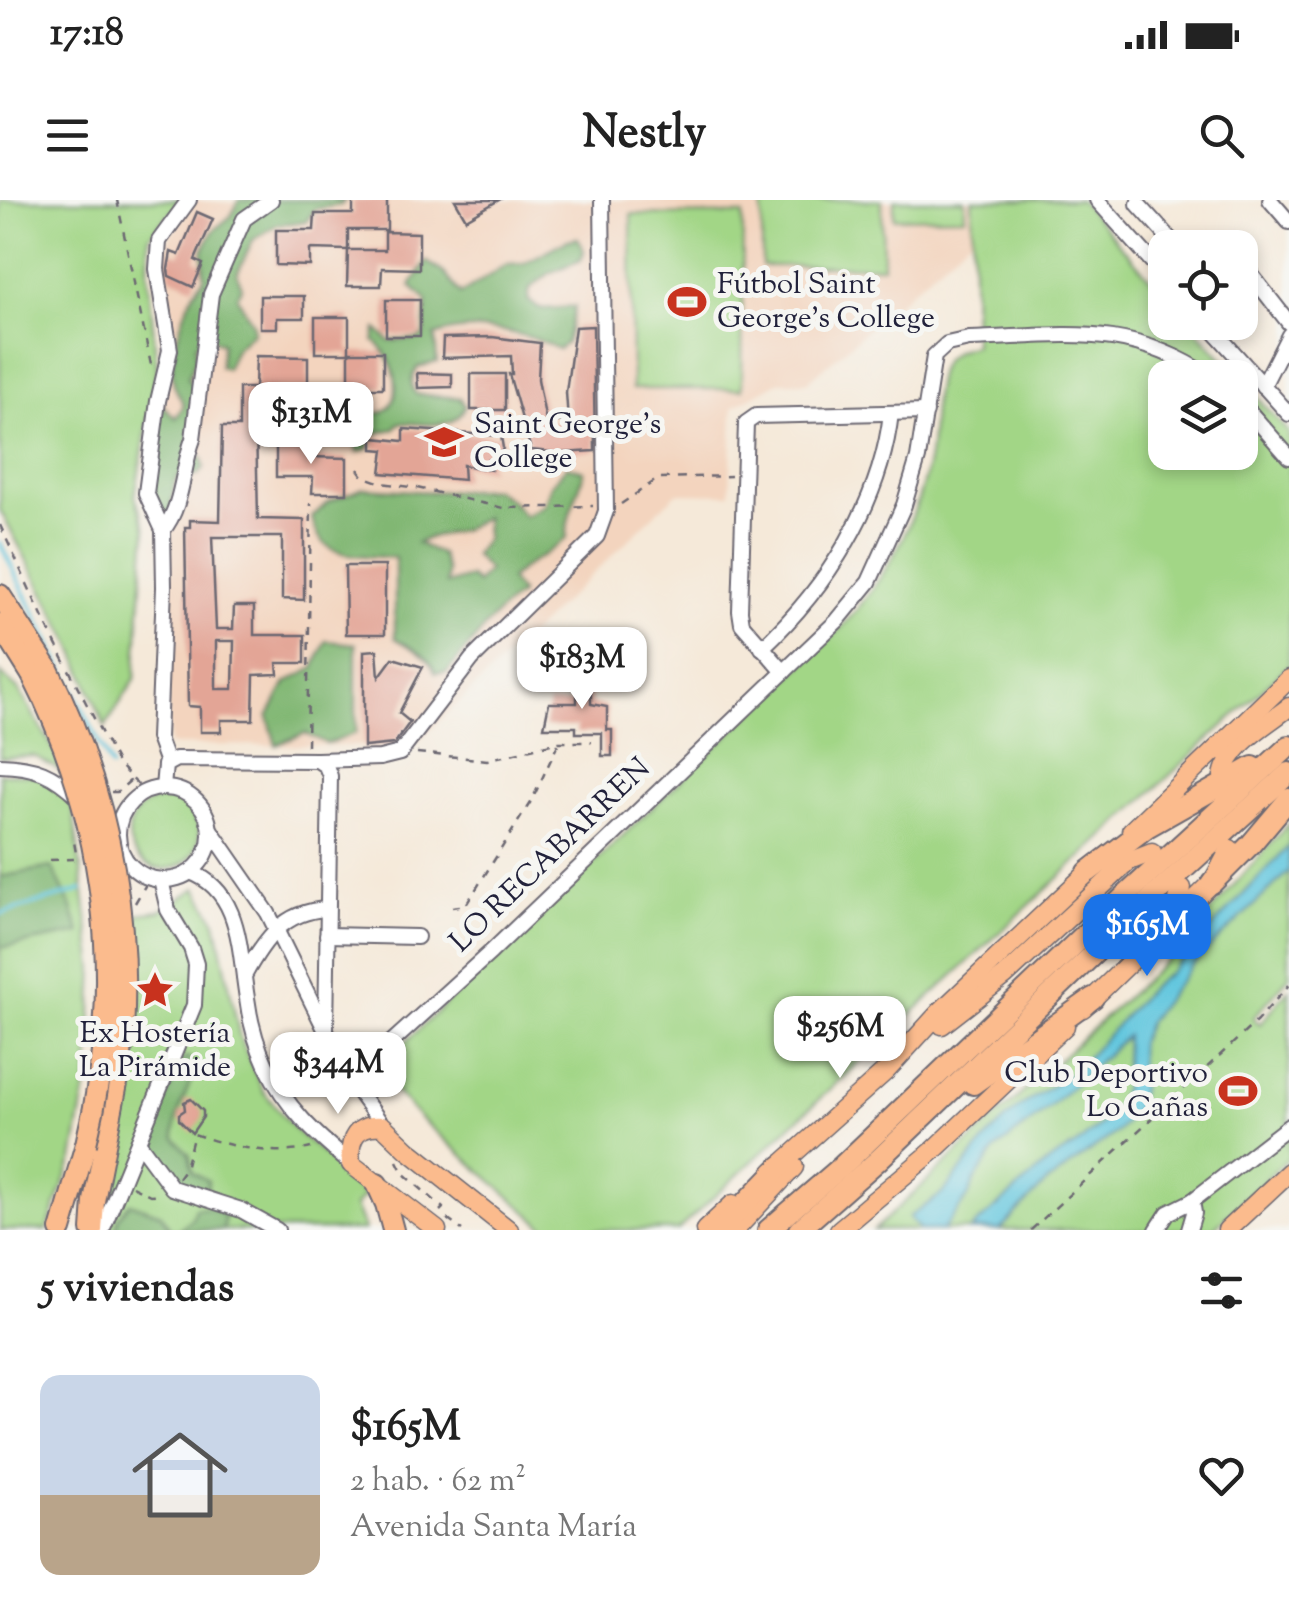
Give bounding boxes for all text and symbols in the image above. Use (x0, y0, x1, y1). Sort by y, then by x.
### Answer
text: 17:18 (50, 8, 124, 62)
text: Nestly (583, 103, 706, 168)
icon: menu (40, 108, 95, 163)
icon: search (1194, 108, 1249, 163)
map controls (1148, 230, 1258, 470)
button: locate (1148, 230, 1258, 340)
place label: Fútbol Saint George's College (717, 264, 935, 341)
sports icon: Fútbol Saint George's College (666, 281, 708, 323)
button: layers (1148, 360, 1258, 470)
pin: $131M (241, 382, 381, 467)
text: $131M (270, 391, 352, 437)
place label: Saint George's College (474, 404, 661, 481)
school or university icon: Saint George's College (423, 421, 465, 463)
pin: $183M (512, 627, 652, 712)
text: $183M (539, 636, 625, 682)
street label: LO RECABARREN (441, 749, 661, 963)
pin: $165M (1077, 894, 1217, 979)
text: $165M (1105, 903, 1189, 949)
place icon: Ex Hostería La Pirámide (134, 969, 176, 1011)
pin: $256M (770, 996, 910, 1081)
text: $256M (796, 1005, 884, 1051)
place label: Ex Hostería La Pirámide (79, 1013, 231, 1090)
pin: $344M (268, 1032, 408, 1117)
text: $344M (292, 1041, 384, 1087)
place label: Club Deportivo Lo Cañas (1004, 1053, 1208, 1130)
sports icon: Club Deportivo Lo Cañas (1217, 1070, 1259, 1112)
text: 5 viviendas (40, 1260, 234, 1320)
icon: filters (1194, 1263, 1249, 1318)
text: $165M (350, 1399, 461, 1459)
icon: home (120, 1415, 240, 1535)
icon: heart (1194, 1448, 1249, 1503)
text: 2 hab. · 62 m² (350, 1459, 526, 1505)
text: Avenida Santa María (350, 1505, 637, 1551)

